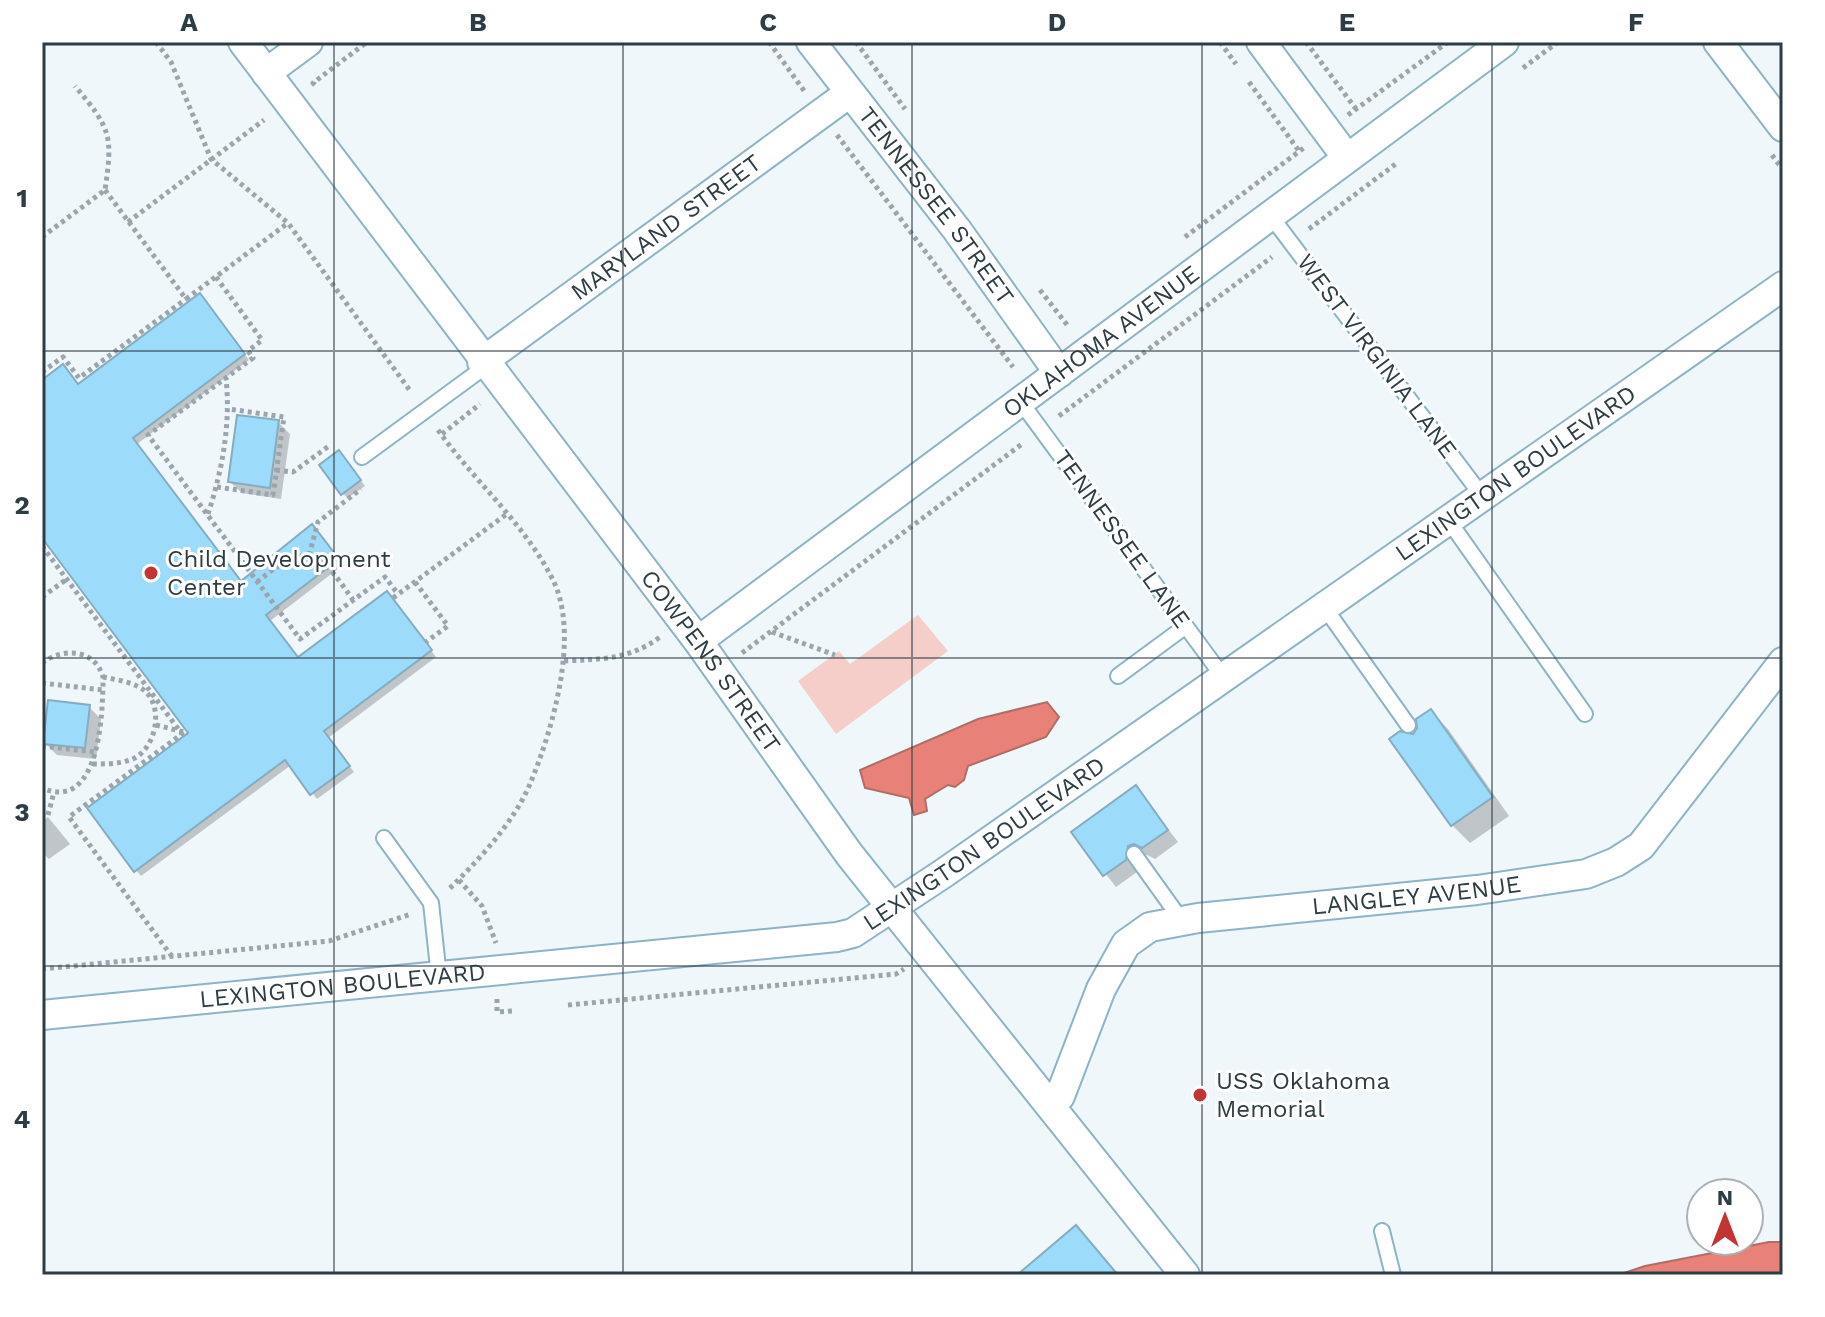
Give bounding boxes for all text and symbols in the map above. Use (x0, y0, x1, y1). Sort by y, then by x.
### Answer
text: A (180, 7, 198, 37)
text: B (469, 7, 487, 37)
text: C (759, 7, 777, 37)
text: D (1048, 7, 1066, 37)
text: E (1339, 7, 1355, 37)
text: F (1628, 7, 1644, 37)
street label: TENNESSEE STREET (853, 101, 1020, 310)
street label: MARYLAND STREET (565, 148, 766, 306)
text: 1 (16, 183, 28, 213)
street label: WEST VIRGINIA LANE (1291, 248, 1463, 464)
street label: OKLAHOMA AVENUE (997, 260, 1205, 424)
street label: LEXINGTON BOULEVARD (1390, 379, 1641, 567)
street label: TENNESSEE LANE (1048, 445, 1196, 633)
text: 2 (14, 490, 30, 520)
place label: Child Development Center (167, 545, 391, 601)
marker: Child Development Center (142, 564, 160, 582)
street label: COWPENS STREET (635, 564, 786, 758)
street label: LEXINGTON BOULEVARD (858, 751, 1110, 936)
text: 3 (14, 797, 30, 827)
street label: LANGLEY AVENUE (1311, 870, 1523, 920)
street label: LEXINGTON BOULEVARD (198, 958, 487, 1013)
place label: USS Oklahoma Memorial (1216, 1067, 1390, 1123)
marker: USS Oklahoma Memorial (1191, 1086, 1209, 1104)
text: 4 (14, 1104, 31, 1134)
north arrow (1685, 1177, 1765, 1257)
text: N (1717, 1185, 1733, 1210)

